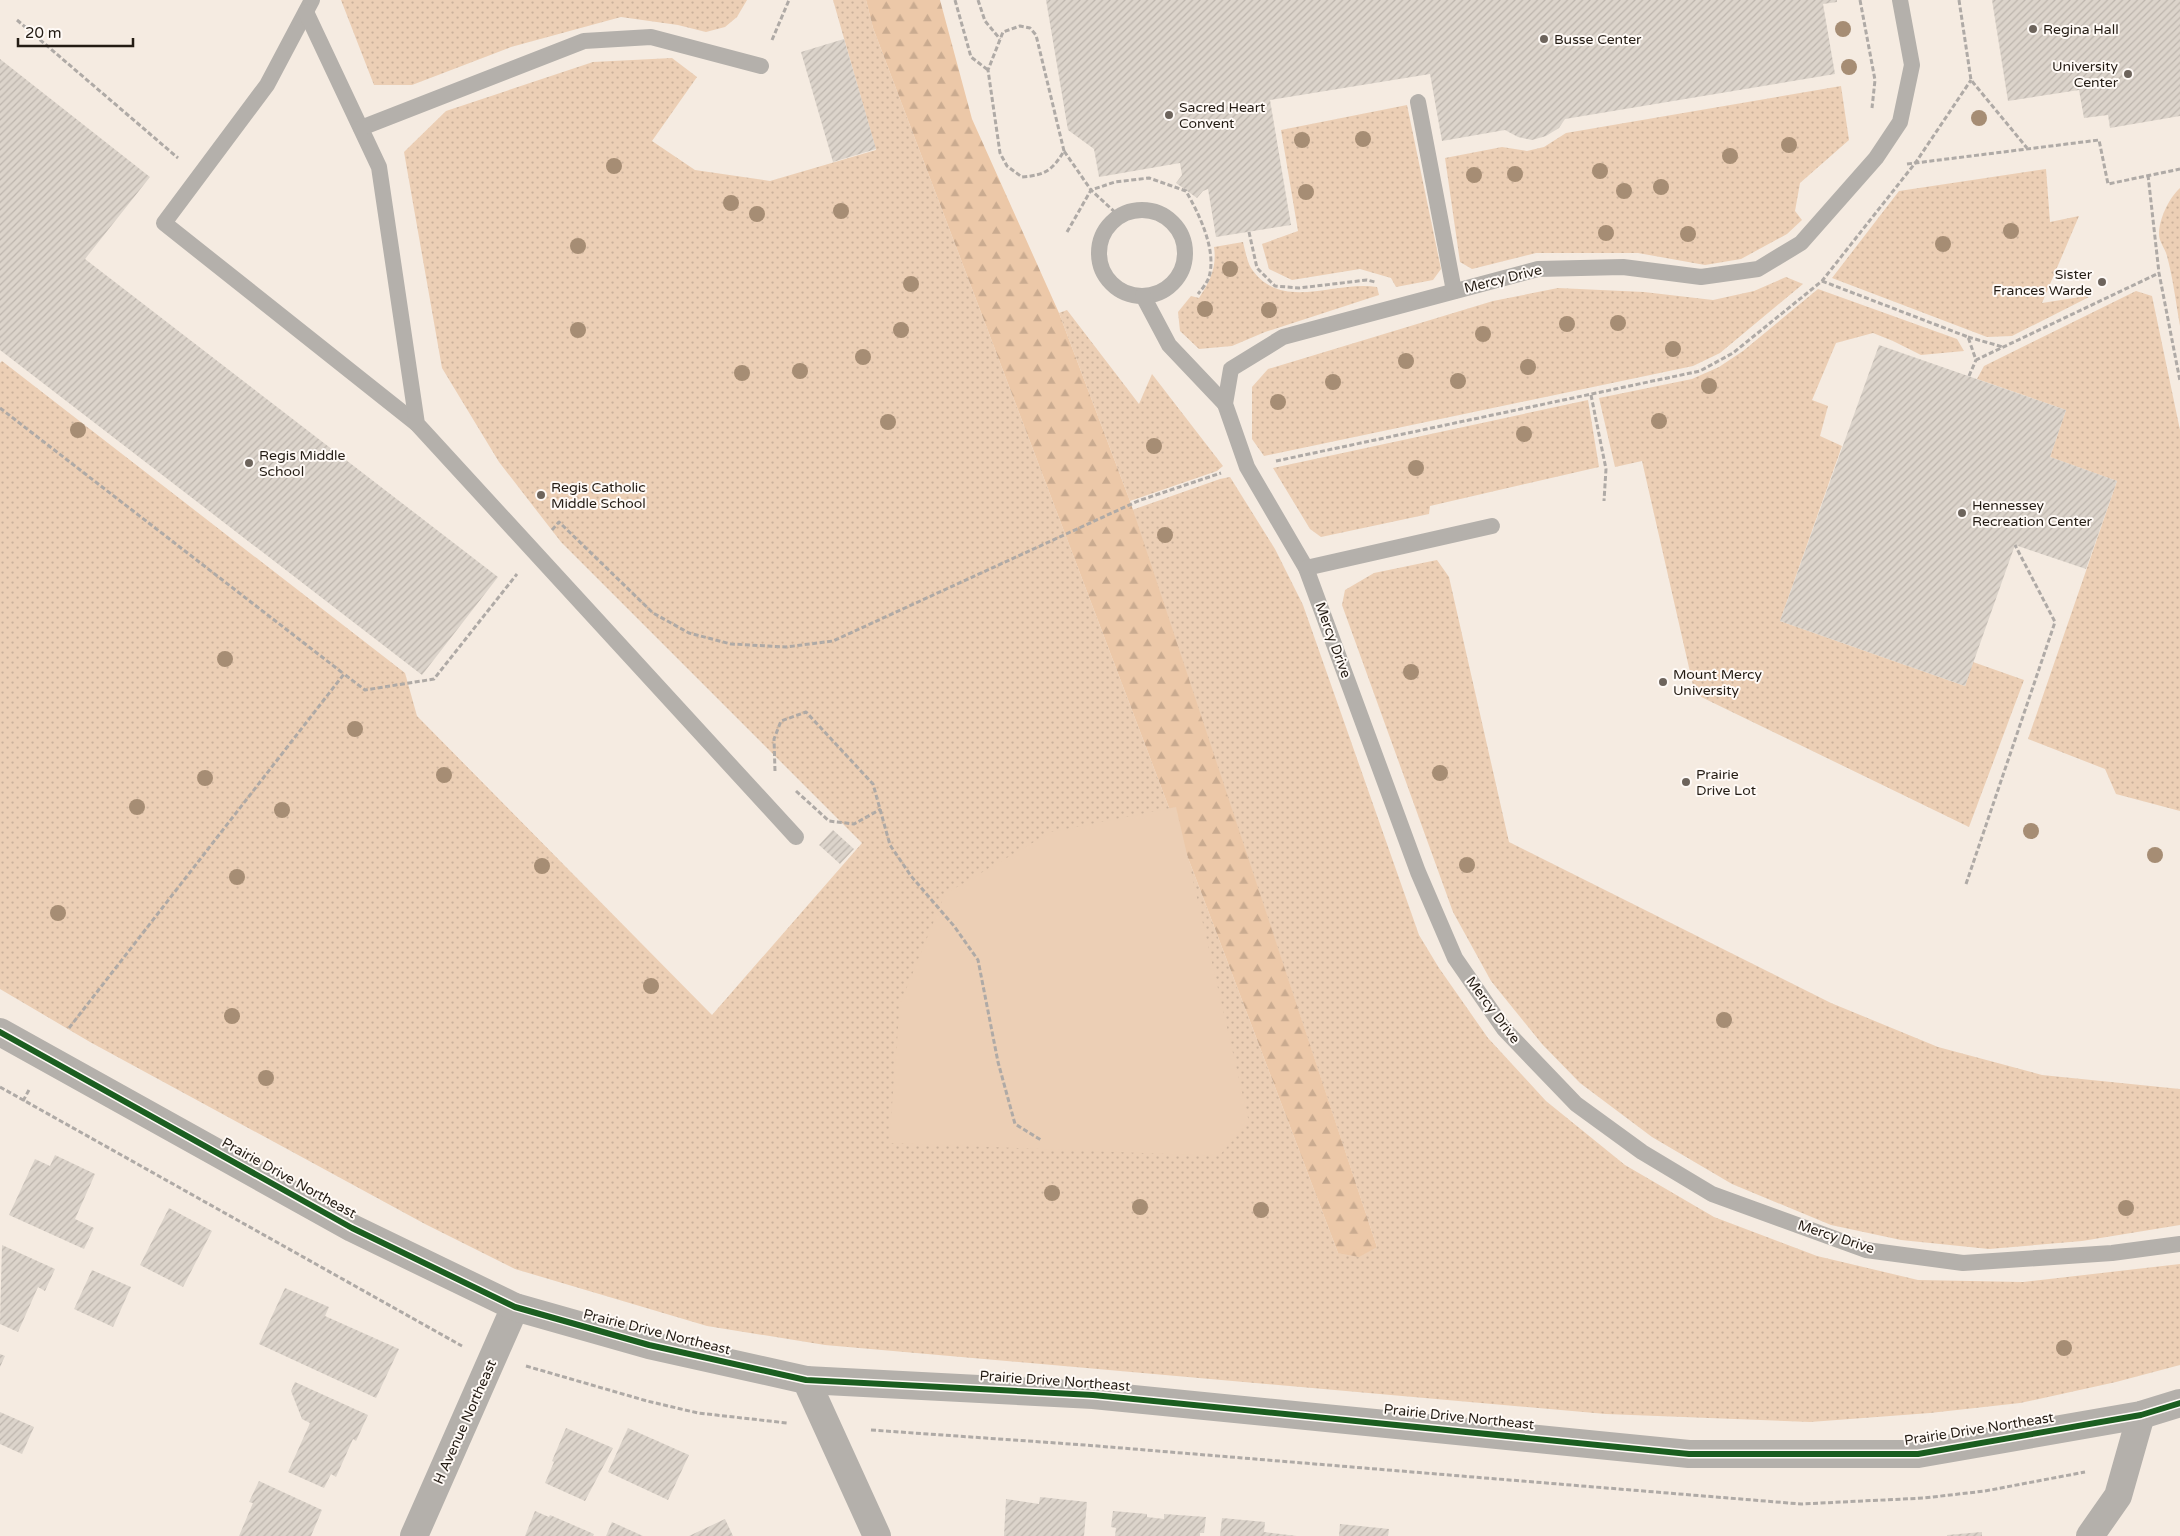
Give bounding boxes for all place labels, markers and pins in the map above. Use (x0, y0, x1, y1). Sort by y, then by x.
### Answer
place label: Regina Hall (2043, 21, 2119, 38)
marker: Regina Hall (2027, 23, 2039, 35)
place label: Busse Center (1554, 31, 1642, 48)
marker: Busse Center (1538, 33, 1550, 45)
place label: University Center (2052, 58, 2119, 91)
marker: University Center (2122, 68, 2134, 80)
place label: Sacred Heart Convent (1179, 99, 1266, 132)
marker: Sacred Heart Convent (1163, 109, 1175, 121)
place label: Sister Frances Warde (1993, 266, 2093, 299)
marker: Sister Frances Warde (2096, 276, 2108, 288)
place label: Regis Middle School (259, 447, 346, 480)
marker: Regis Middle School (243, 457, 255, 469)
place label: Regis Catholic Middle School (551, 479, 646, 512)
marker: Regis Catholic Middle School (535, 489, 547, 501)
place label: Hennessey Recreation Center (1972, 497, 2093, 530)
marker: Hennessey Recreation Center (1956, 507, 1968, 519)
place label: Mount Mercy University (1673, 666, 1763, 699)
marker: Mount Mercy University (1657, 676, 1669, 688)
place label: Prairie Drive Lot (1696, 766, 1757, 799)
marker: Prairie Drive Lot (1680, 776, 1692, 788)

